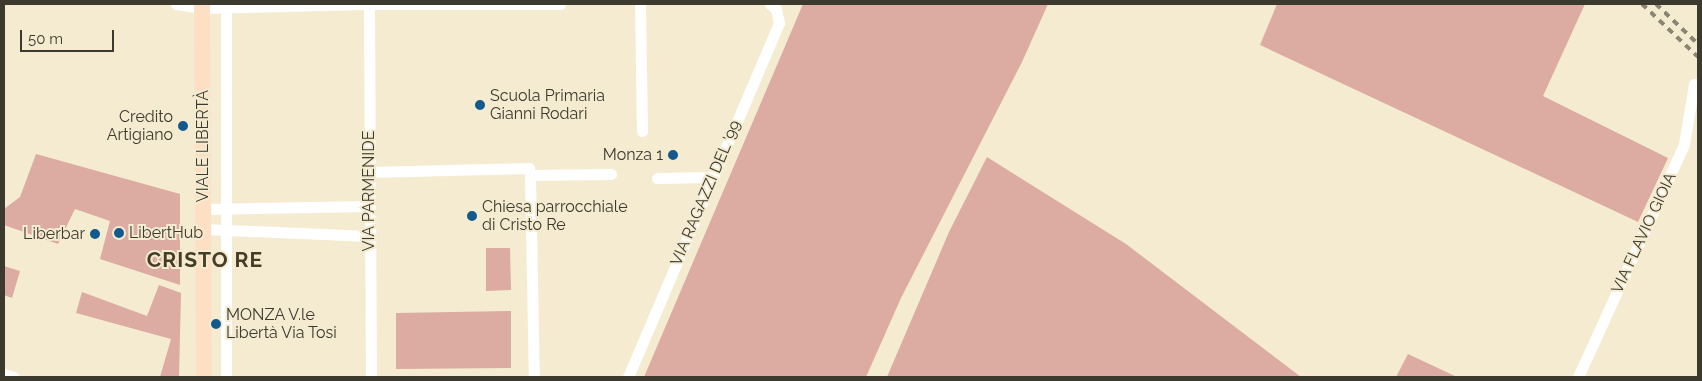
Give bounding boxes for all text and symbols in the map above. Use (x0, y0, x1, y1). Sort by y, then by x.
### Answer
scale bar (22, 20, 116, 52)
text: 50 m (28, 30, 63, 48)
place label: Scuola Primaria Gianni Rodari (490, 86, 605, 124)
street label: VIALE LIBERTÀ (193, 90, 213, 202)
marker: Scuola Primaria Gianni Rodari (474, 99, 486, 111)
place label: Credito Artigiano (107, 107, 173, 145)
street label: VIA RAGAZZI DEL '99 (666, 117, 746, 269)
marker: Credito Artigiano (177, 120, 189, 132)
street label: VIA PARMENIDE (359, 130, 379, 252)
place label: Monza 1 (603, 145, 663, 165)
marker: Monza 1 (667, 149, 679, 161)
street label: VIA FLAVIO GIOIA (1608, 169, 1680, 297)
place label: Chiesa parrocchiale di Cristo Re (482, 197, 628, 235)
marker: Chiesa parrocchiale di Cristo Re (466, 210, 478, 222)
place label: LibertHub (129, 223, 203, 243)
place label: Liberbar (23, 224, 85, 244)
marker: LibertHub (113, 227, 125, 239)
marker: Liberbar (89, 228, 101, 240)
district label: CRISTO RE (146, 247, 264, 273)
place label: MONZA V.le Libertà Via Tosi (226, 305, 338, 343)
marker: MONZA V.le Libertà Via Tosi (210, 318, 222, 330)

